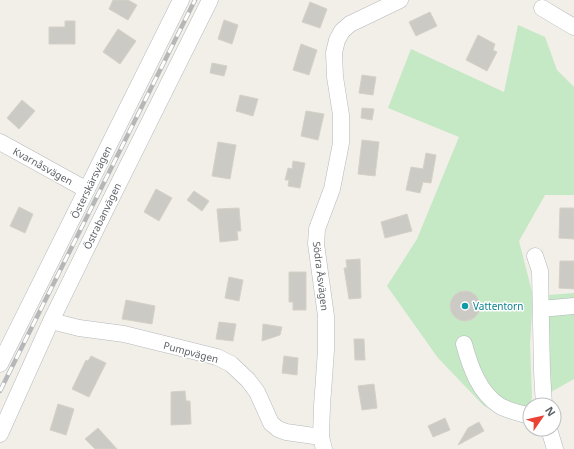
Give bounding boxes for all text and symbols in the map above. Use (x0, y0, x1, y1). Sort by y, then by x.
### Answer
street label: Österskärsvägen (67, 143, 115, 221)
street label: Kvarnåsvägen (11, 144, 75, 188)
street label: Östrabanvägen (80, 180, 124, 252)
street label: Södra Åsvägen (310, 241, 332, 311)
place label: Vattentorn (473, 299, 523, 313)
marker: Vattentorn (460, 301, 470, 311)
street label: Pumpvägen (162, 338, 220, 366)
north arrow (522, 397, 562, 437)
text: N (542, 403, 559, 419)

